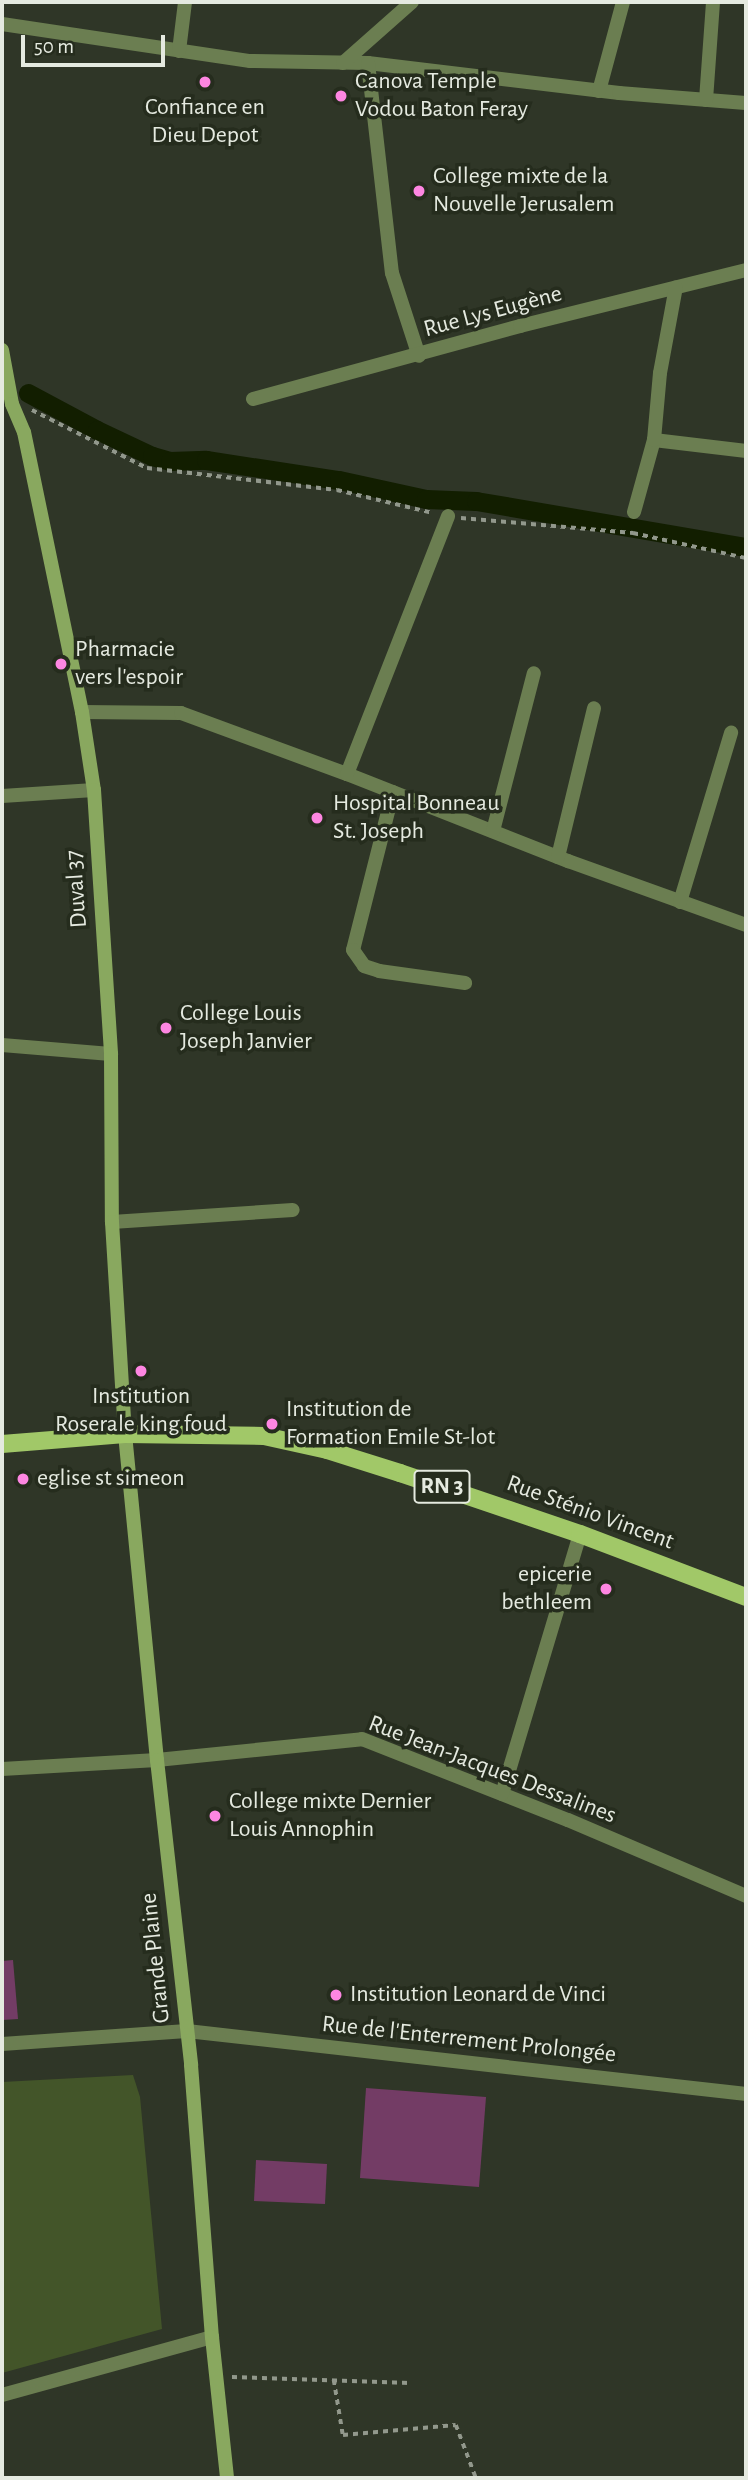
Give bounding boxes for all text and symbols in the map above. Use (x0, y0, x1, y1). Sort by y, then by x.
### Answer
scale bar (24, 21, 168, 65)
text: 50 m (34, 36, 74, 57)
place label: Canova Temple Vodou Baton Feray (355, 68, 528, 124)
marker: Confiance en Dieu Depot (197, 74, 213, 90)
marker: Canova Temple Vodou Baton Feray (333, 88, 349, 104)
place label: Confiance en Dieu Depot (145, 94, 265, 150)
place label: College mixte de la Nouvelle Jerusalem (433, 163, 615, 219)
marker: College mixte de la Nouvelle Jerusalem (411, 183, 427, 199)
street label: Rue Lys Eugène (421, 280, 565, 344)
place label: Pharmacie vers l'espoir (75, 636, 183, 692)
marker: Pharmacie vers l'espoir (53, 656, 69, 672)
place label: Hospital Bonneau St. Joseph (333, 790, 499, 846)
marker: Hospital Bonneau St. Joseph (307, 808, 327, 828)
street label: Duval 37 (60, 849, 94, 929)
place label: College Louis Joseph Janvier (180, 1000, 312, 1056)
marker: College Louis Joseph Janvier (158, 1020, 174, 1036)
marker: Institution Roserale king foud (133, 1363, 149, 1379)
place label: Institution Roserale king foud (55, 1383, 227, 1439)
place label: Institution de Formation Emile St-lot (286, 1396, 495, 1452)
marker: Institution de Formation Emile St-lot (264, 1416, 280, 1432)
place label: eglise st simeon (37, 1465, 185, 1493)
road number: RN 3 (412, 1468, 472, 1506)
street label: Rue Sténio Vincent (502, 1469, 678, 1557)
marker: eglise st simeon (15, 1471, 31, 1487)
place label: epicerie bethleem (501, 1561, 592, 1617)
marker: epicerie bethleem (598, 1581, 614, 1597)
street label: Rue Jean-Jacques Dessalines (364, 1709, 620, 1831)
place label: College mixte Dernier Louis Annophin (229, 1788, 431, 1844)
marker: College mixte Dernier Louis Annophin (207, 1808, 223, 1824)
street label: Grande Plaine (135, 1891, 177, 2025)
place label: Institution Leonard de Vinci (350, 1981, 606, 2009)
marker: Institution Leonard de Vinci (328, 1987, 344, 2003)
street label: Rue de l'Enterrement Prolongée (320, 2010, 618, 2070)

